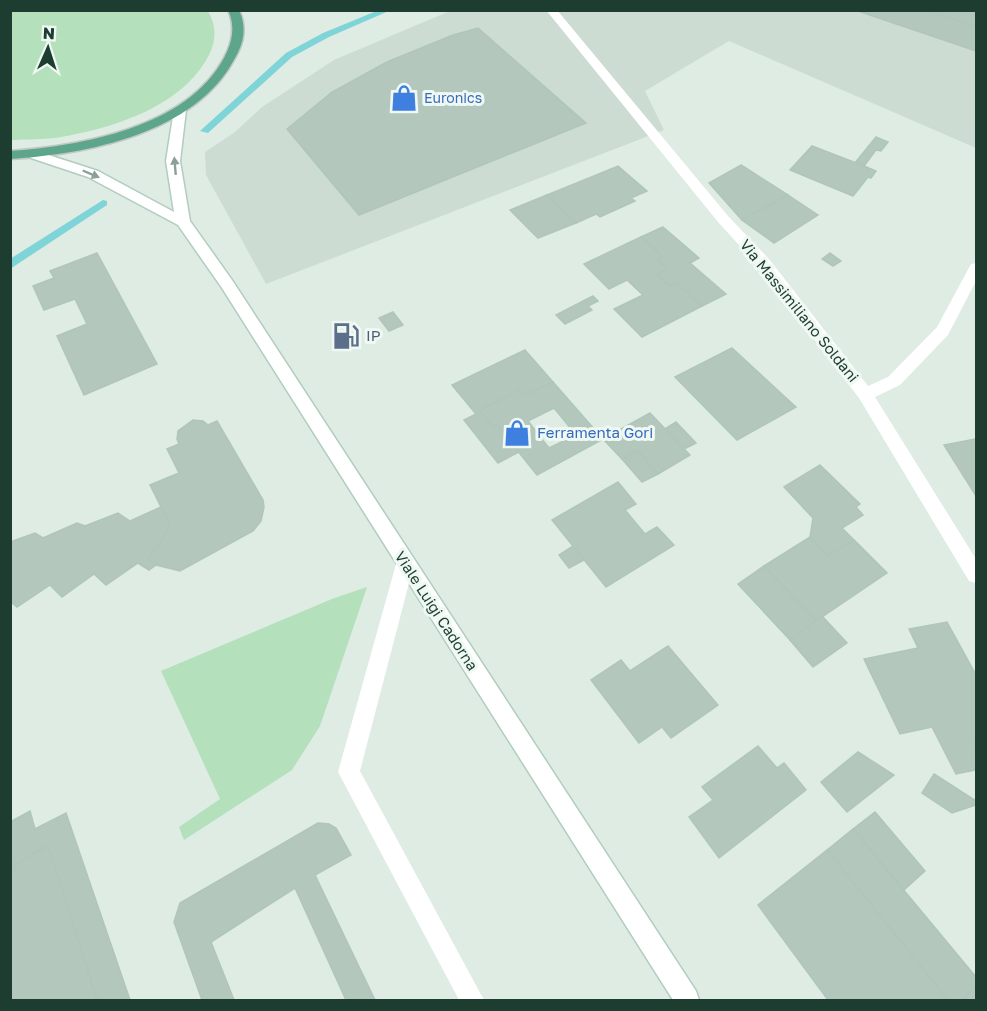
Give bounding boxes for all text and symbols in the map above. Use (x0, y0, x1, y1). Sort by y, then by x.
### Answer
north arrow (18, 18, 78, 78)
text: N (42, 23, 55, 43)
shop icon: Euronics (389, 83, 419, 113)
place label: Euronics (424, 89, 482, 106)
one-way arrow (170, 156, 180, 175)
one-way arrow (83, 169, 101, 179)
street label: Via Massimiliano Soldani (737, 235, 863, 385)
fuel station icon: IP (331, 321, 361, 351)
place label: IP (366, 326, 381, 344)
shop icon: Ferramenta Gori (502, 418, 532, 448)
place label: Ferramenta Gori (537, 423, 653, 441)
street label: Viale Luigi Cadorna (392, 548, 482, 673)

